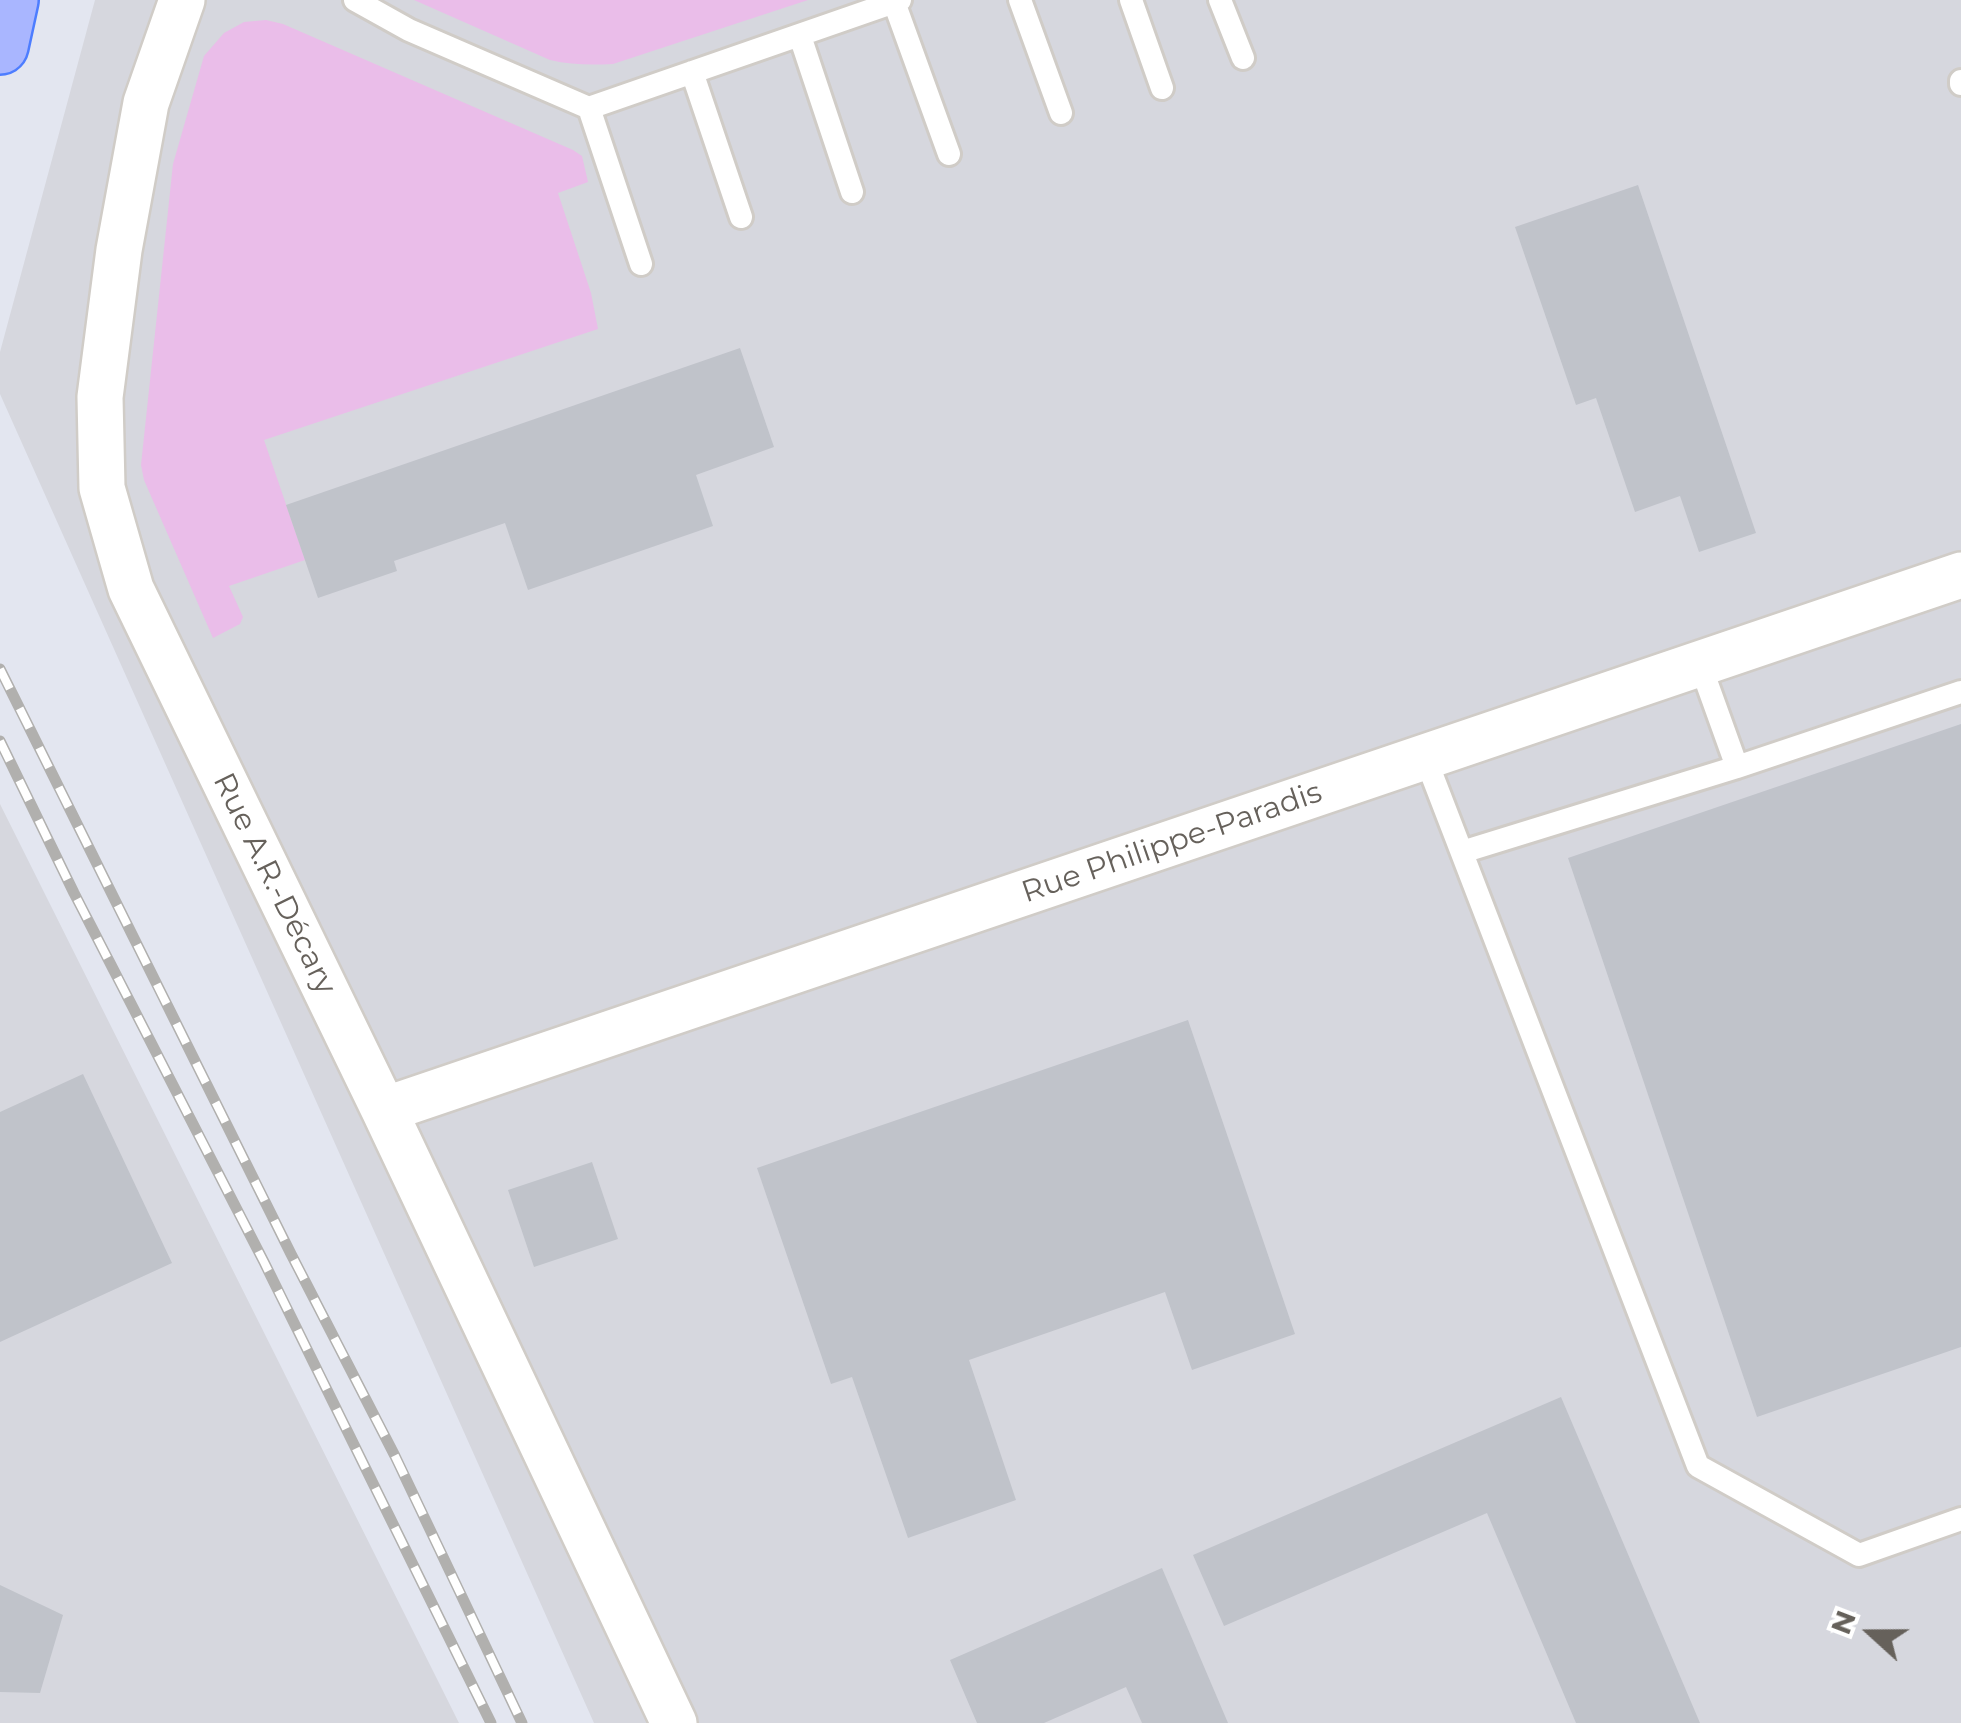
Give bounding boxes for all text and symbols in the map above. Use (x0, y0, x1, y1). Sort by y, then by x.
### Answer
street label: Rue A.R.-Décary (205, 768, 343, 1000)
street label: Rue Philippe-Paradis (1017, 775, 1327, 911)
north arrow (1821, 1583, 1921, 1683)
text: N (1823, 1606, 1863, 1639)

